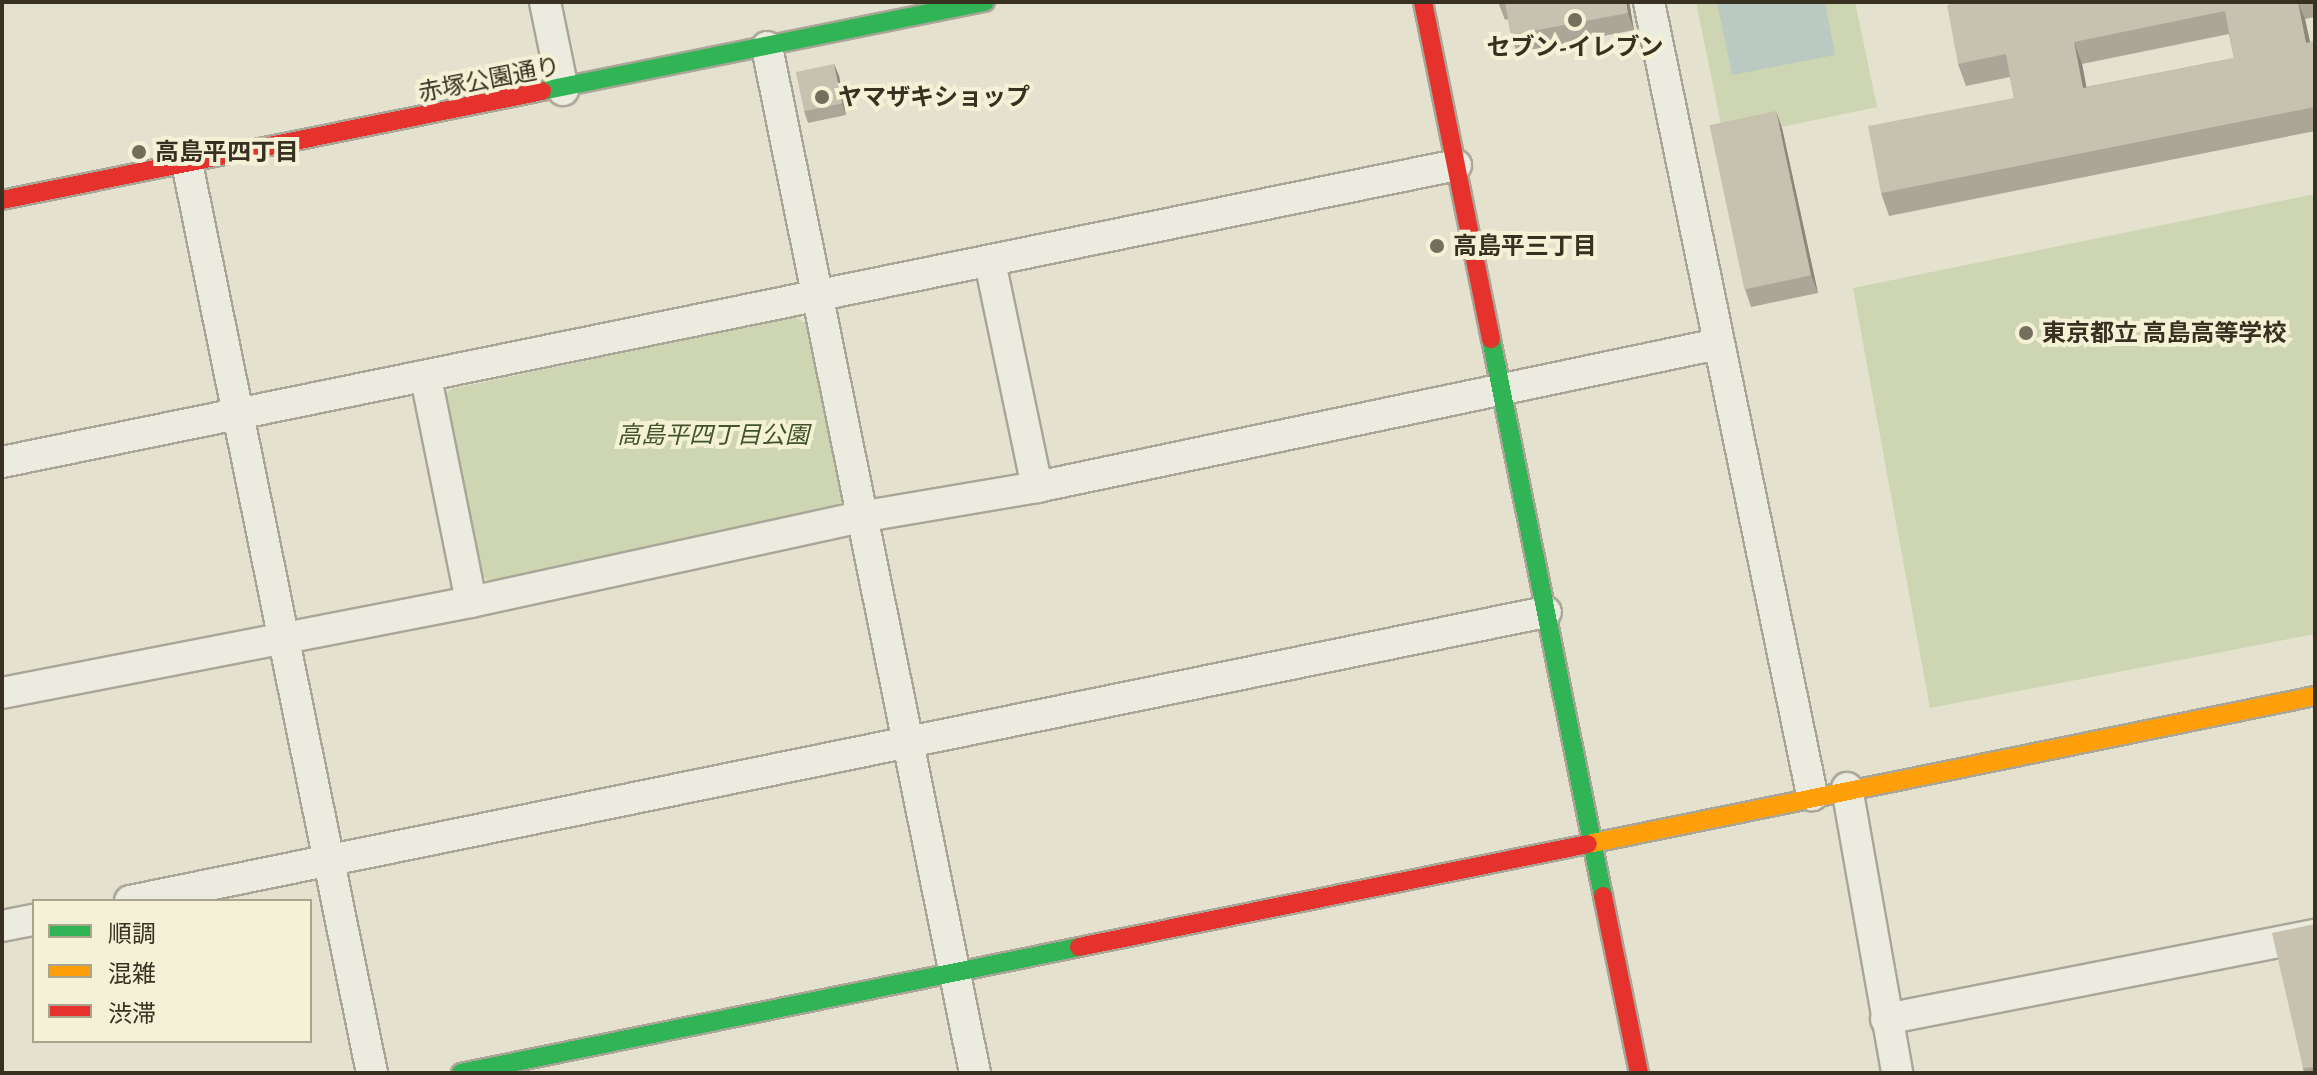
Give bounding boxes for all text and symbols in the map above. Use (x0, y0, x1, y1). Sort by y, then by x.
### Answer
marker: セブン-イレブン (1566, 11, 1584, 29)
place label: セブン-イレブン (1486, 33, 1664, 61)
street label: 赤塚公園通り (416, 51, 562, 107)
place label: ヤマザキショップ (838, 83, 1030, 111)
marker: ヤマザキショップ (813, 88, 831, 106)
place label: 高島平四丁目 (155, 138, 299, 166)
marker: 高島平四丁目 (130, 143, 148, 161)
place label: 高島平三丁目 (1453, 232, 1597, 260)
marker: 高島平三丁目 (1428, 237, 1446, 255)
place label: 東京都立 高島高等学校 (2042, 319, 2287, 347)
marker: 東京都立 高島高等学校 (2017, 324, 2035, 342)
park label: 高島平四丁目公園 (617, 421, 809, 449)
legend (32, 899, 312, 1043)
text: 順調 (108, 920, 156, 947)
text: 混雑 (108, 960, 156, 987)
text: 渋滞 (108, 1000, 156, 1027)

